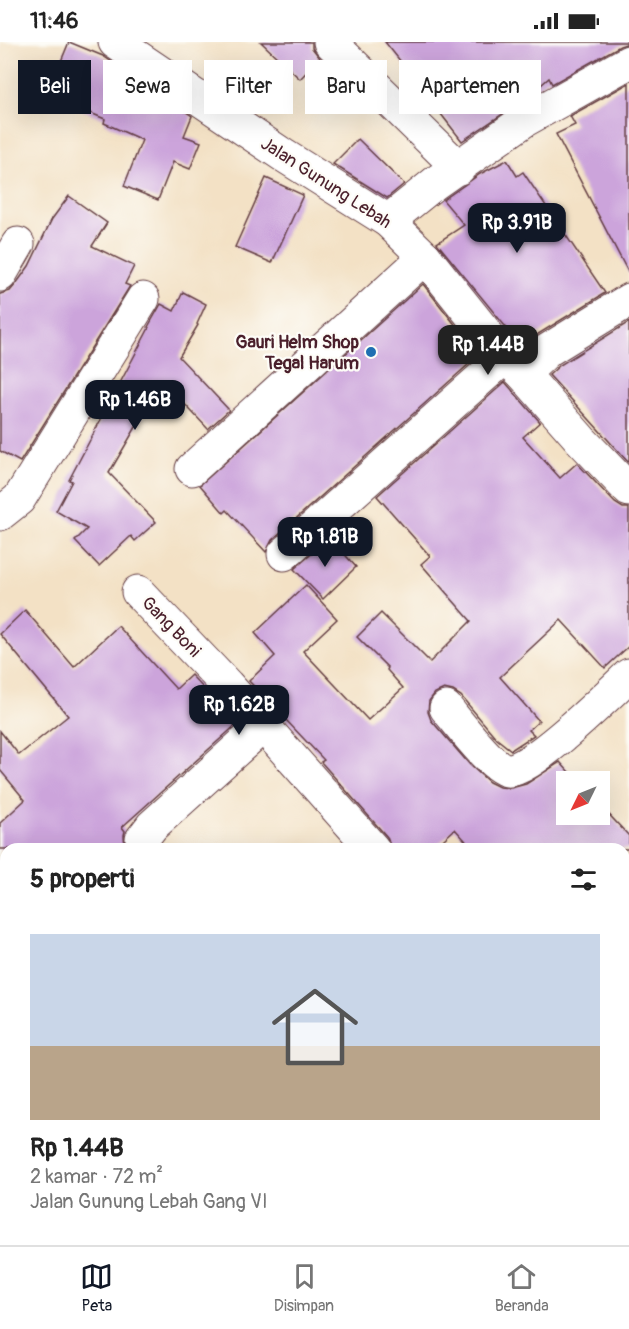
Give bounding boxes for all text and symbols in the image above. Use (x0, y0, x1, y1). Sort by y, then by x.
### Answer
text: 11:46 (30, 7, 79, 35)
chip: Beli (18, 60, 91, 114)
chip: Sewa (103, 60, 192, 114)
chip: Filter (204, 60, 293, 114)
chip: Baru (305, 60, 387, 114)
chip: Apartemen (399, 60, 541, 114)
street label: Jalan Gunung Lebah (256, 132, 396, 234)
pin: Rp 3.91B (455, 203, 579, 254)
text: Rp 3.91B (482, 210, 552, 235)
pin: Rp 1.44B (426, 325, 550, 376)
place label: Gauri Helm Shop Tegal Harum (235, 331, 359, 375)
text: Rp 1.44B (452, 332, 524, 357)
marker: Gauri Helm Shop Tegal Harum (364, 345, 378, 359)
pin: Rp 1.46B (73, 380, 197, 431)
text: Rp 1.46B (99, 387, 171, 412)
pin: Rp 1.81B (263, 517, 387, 568)
text: Rp 1.81B (292, 524, 358, 549)
street label: Gang Boni (136, 592, 206, 662)
pin: Rp 1.62B (177, 685, 301, 736)
text: Rp 1.62B (203, 692, 275, 717)
north arrow (556, 771, 610, 825)
map controls (556, 771, 610, 825)
text: 5 properti (30, 863, 134, 895)
icon: filters (567, 863, 600, 896)
icon: home (261, 973, 369, 1081)
text: Rp 1.44B (30, 1132, 124, 1164)
text: 2 kamar · 72 m² (30, 1164, 163, 1189)
text: Jalan Gunung Lebah Gang VI (30, 1189, 268, 1214)
tab: Peta (80, 1260, 113, 1316)
tab: Disimpan (274, 1260, 334, 1316)
tab: Beranda (495, 1260, 549, 1316)

